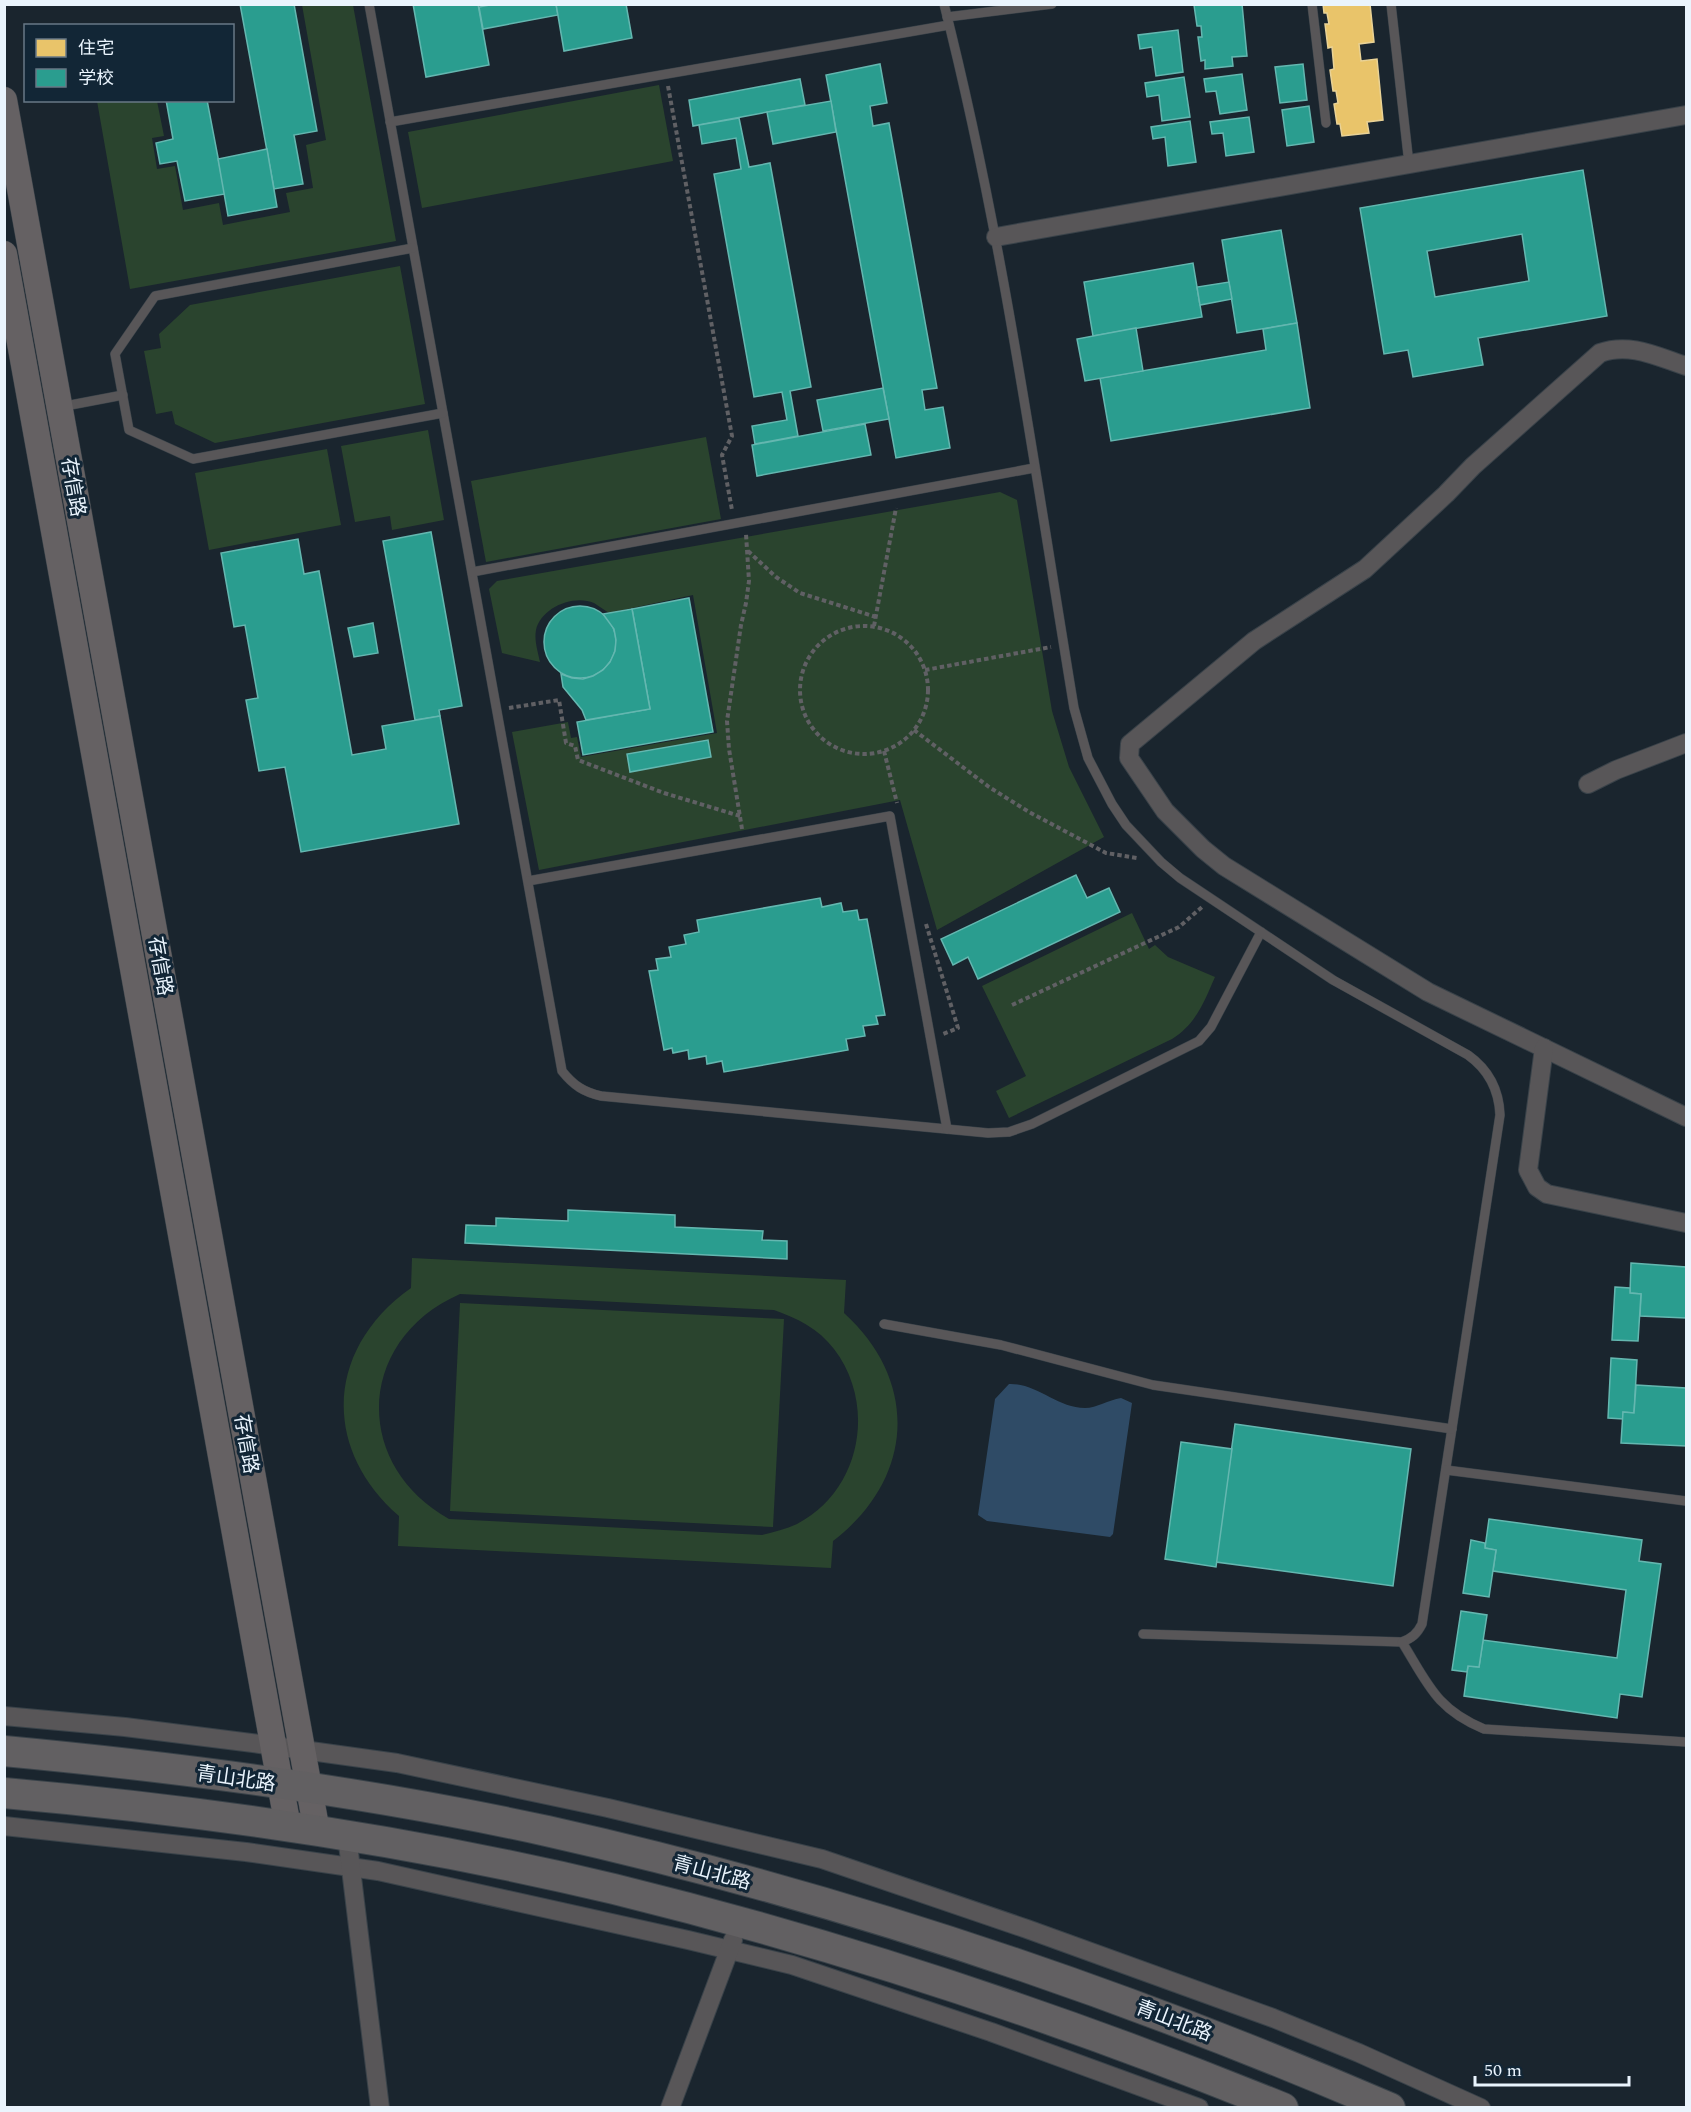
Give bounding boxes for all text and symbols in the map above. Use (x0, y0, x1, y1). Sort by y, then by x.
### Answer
legend (24, 24, 234, 102)
text: 住宅 (78, 35, 114, 62)
text: 学校 (78, 65, 114, 92)
street label: 存信路 (53, 455, 93, 519)
street label: 存信路 (140, 934, 180, 998)
street label: 存信路 (226, 1412, 266, 1476)
street label: 青山北路 (194, 1759, 278, 1799)
street label: 青山北路 (669, 1848, 754, 1898)
street label: 青山北路 (1131, 1993, 1216, 2049)
scale bar (1475, 2049, 1630, 2087)
text: 50 m (1484, 2057, 1522, 2084)

